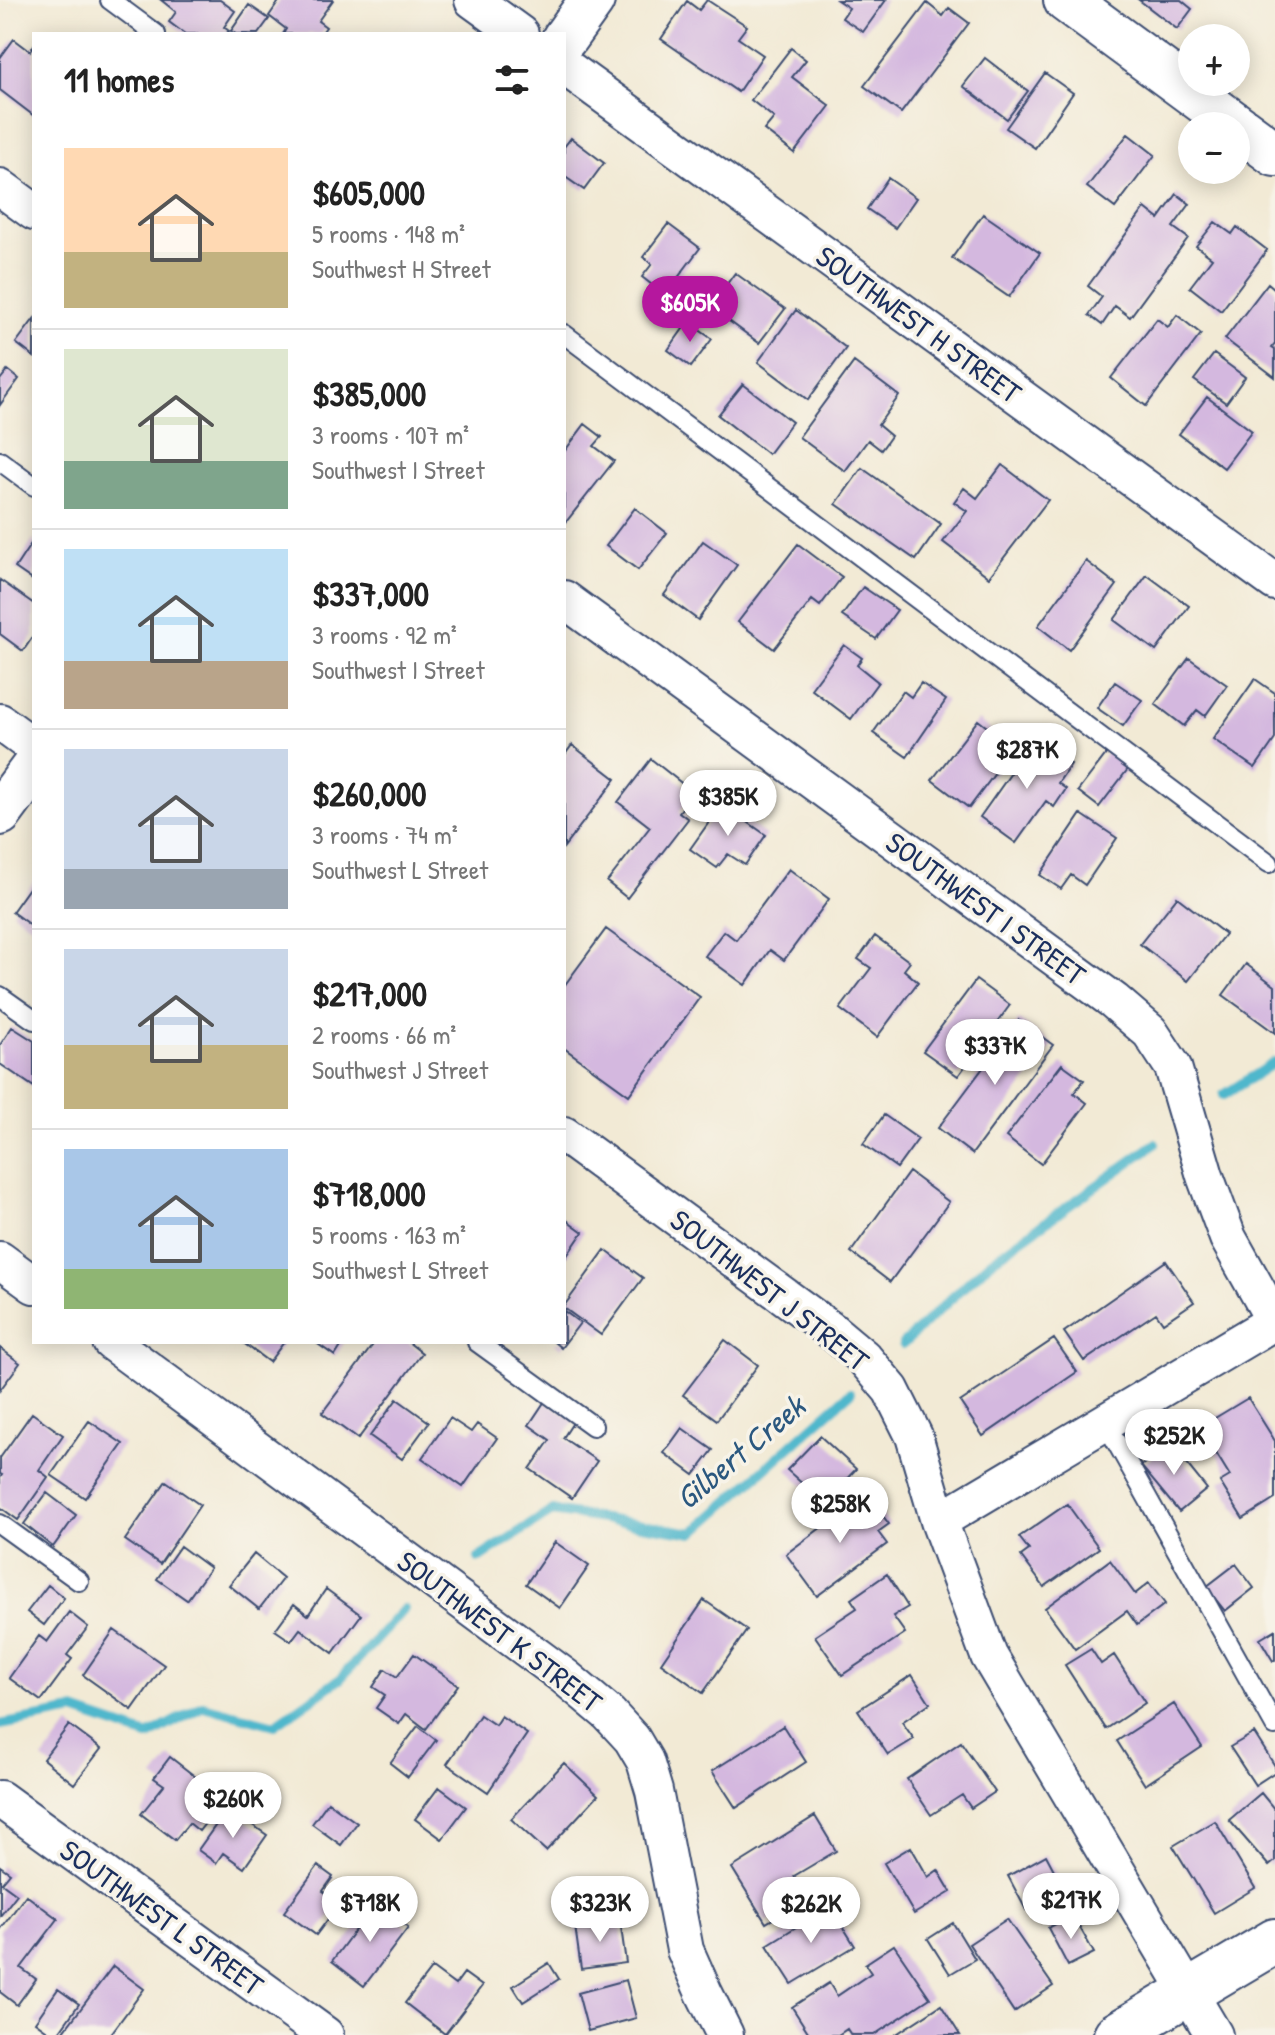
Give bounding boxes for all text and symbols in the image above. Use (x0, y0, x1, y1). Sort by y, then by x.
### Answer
map controls (1178, 24, 1250, 184)
button: + (1178, 24, 1250, 96)
text: 11 homes (64, 57, 174, 103)
icon: filters (490, 58, 534, 102)
button: − (1178, 112, 1250, 184)
text: $605,000 (312, 170, 425, 216)
icon: home (128, 180, 224, 276)
text: 5 rooms · 148 m² (312, 216, 465, 251)
street label: SOUTHWEST H STREET (808, 236, 1030, 413)
text: Southwest H Street (312, 251, 491, 286)
pin: $605K (634, 276, 746, 344)
text: $605K (660, 284, 720, 319)
text: $385,000 (312, 371, 426, 417)
icon: home (128, 381, 224, 477)
text: 3 rooms · 107 m² (312, 417, 469, 452)
text: Southwest I Street (312, 452, 485, 487)
text: $337,000 (312, 571, 429, 617)
icon: home (128, 581, 224, 677)
text: 3 rooms · 92 m² (312, 617, 457, 652)
text: Southwest I Street (312, 652, 485, 687)
pin: $287K (971, 723, 1083, 791)
text: $287K (995, 731, 1059, 766)
pin: $385K (672, 770, 784, 838)
text: $260,000 (312, 771, 427, 817)
text: $385K (698, 778, 758, 813)
icon: home (128, 781, 224, 877)
text: 3 rooms · 74 m² (312, 817, 458, 852)
street label: SOUTHWEST I STREET (878, 822, 1095, 995)
text: Southwest L Street (312, 852, 488, 887)
text: $217,000 (312, 971, 427, 1017)
icon: home (128, 981, 224, 1077)
text: 2 rooms · 66 m² (312, 1017, 456, 1052)
pin: $337K (939, 1019, 1051, 1087)
text: $337K (964, 1027, 1026, 1062)
text: Southwest J Street (312, 1052, 488, 1087)
text: $718,000 (312, 1171, 426, 1217)
icon: home (128, 1181, 224, 1277)
street label: SOUTHWEST J STREET (663, 1200, 878, 1381)
text: 5 rooms · 163 m² (312, 1217, 466, 1252)
text: Southwest L Street (312, 1252, 488, 1287)
water label: Gilbert Creek (666, 1384, 816, 1519)
pin: $252K (1118, 1409, 1230, 1477)
text: $252K (1143, 1417, 1205, 1452)
pin: $258K (784, 1477, 896, 1545)
text: $258K (809, 1485, 871, 1520)
street label: SOUTHWEST K STREET (390, 1541, 611, 1722)
pin: $260K (177, 1772, 289, 1840)
text: $260K (203, 1780, 263, 1815)
street label: SOUTHWEST L STREET (53, 1830, 272, 2005)
pin: $217K (1015, 1873, 1127, 1941)
pin: $718K (314, 1876, 426, 1944)
pin: $323K (544, 1876, 656, 1944)
pin: $262K (755, 1877, 867, 1945)
text: $217K (1040, 1881, 1102, 1916)
text: $718K (340, 1884, 400, 1919)
text: $323K (569, 1884, 631, 1919)
text: $262K (780, 1885, 842, 1920)

